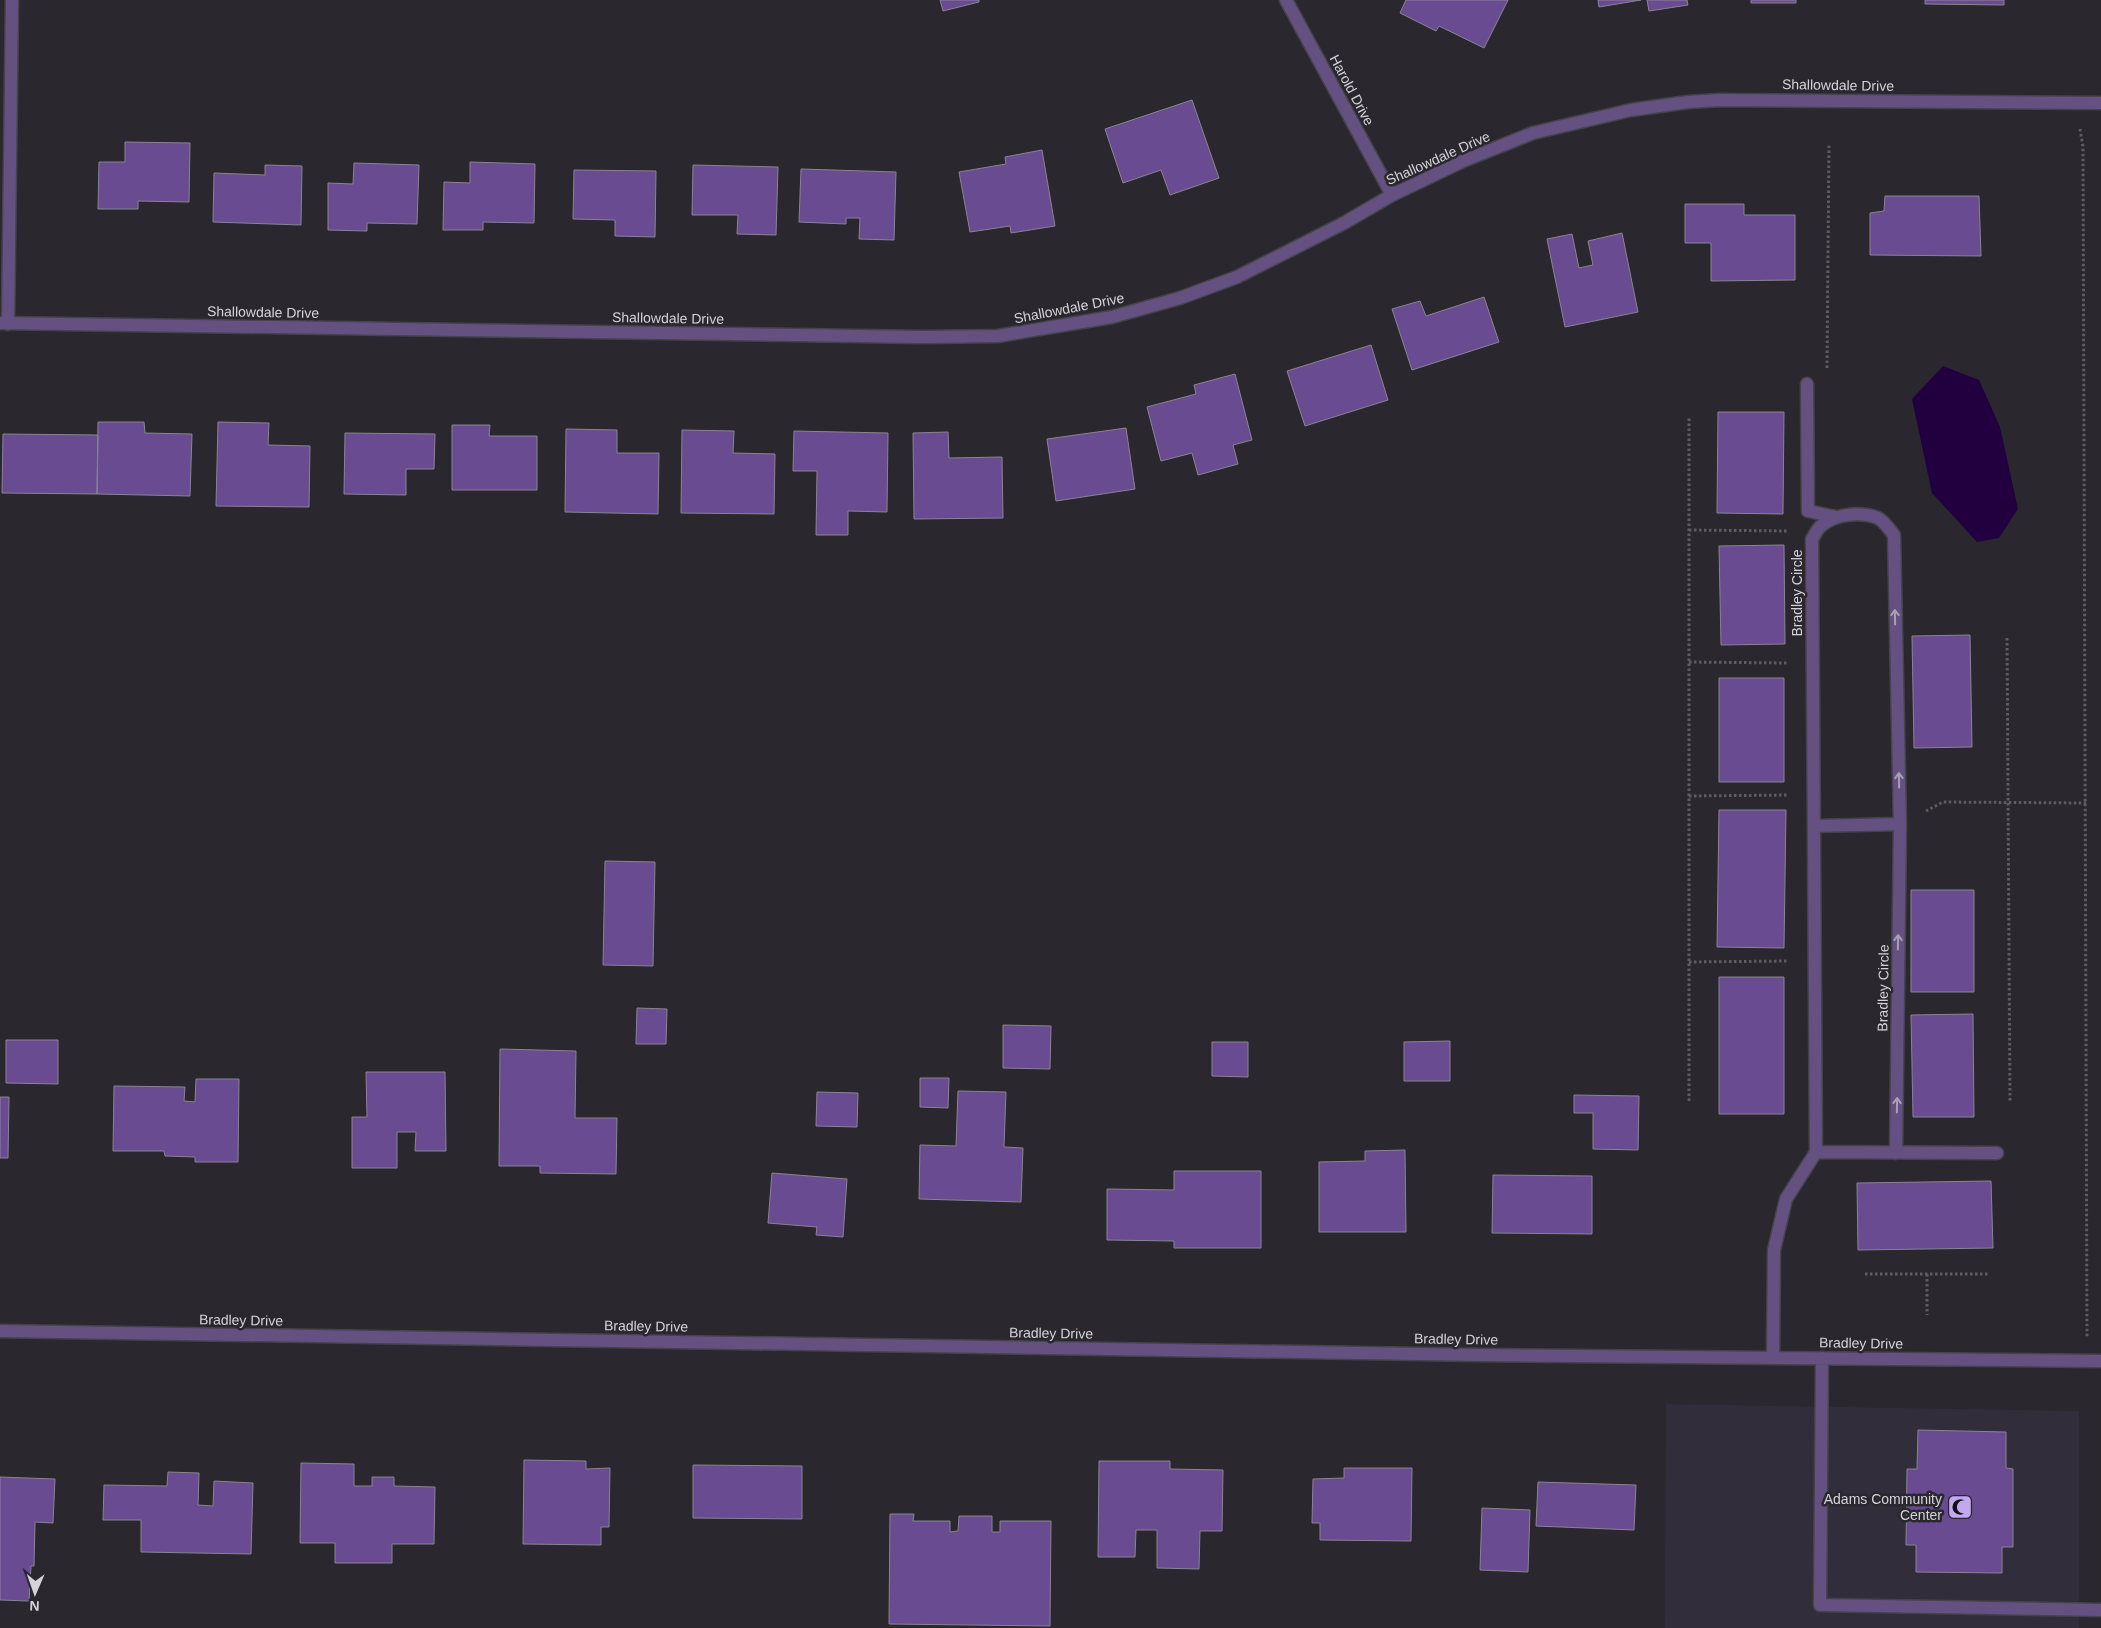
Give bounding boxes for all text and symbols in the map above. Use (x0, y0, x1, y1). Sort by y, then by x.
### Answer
street label: Harold Drive (1327, 52, 1377, 128)
street label: Shallowdale Drive (1782, 76, 1894, 94)
street label: Shallowdale Drive (1384, 128, 1493, 188)
street label: Shallowdale Drive (1012, 289, 1126, 327)
street label: Shallowdale Drive (207, 303, 319, 321)
street label: Shallowdale Drive (612, 309, 724, 327)
street label: Bradley Circle (1789, 549, 1805, 637)
one-way arrow (1891, 609, 1900, 625)
one-way arrow (1894, 772, 1904, 788)
one-way arrow (1893, 934, 1903, 950)
street label: Bradley Circle (1874, 944, 1892, 1032)
one-way arrow (1892, 1097, 1902, 1113)
street label: Bradley Drive (199, 1311, 283, 1329)
street label: Bradley Drive (604, 1317, 688, 1335)
street label: Bradley Drive (1009, 1324, 1093, 1342)
street label: Bradley Drive (1414, 1330, 1498, 1348)
street label: Bradley Drive (1819, 1334, 1903, 1352)
place label: Adams Community Center (1824, 1491, 1942, 1523)
mosque icon: Adams Community Center (1947, 1494, 1973, 1520)
north arrow (10, 1568, 60, 1618)
text: N (29, 1598, 40, 1614)

